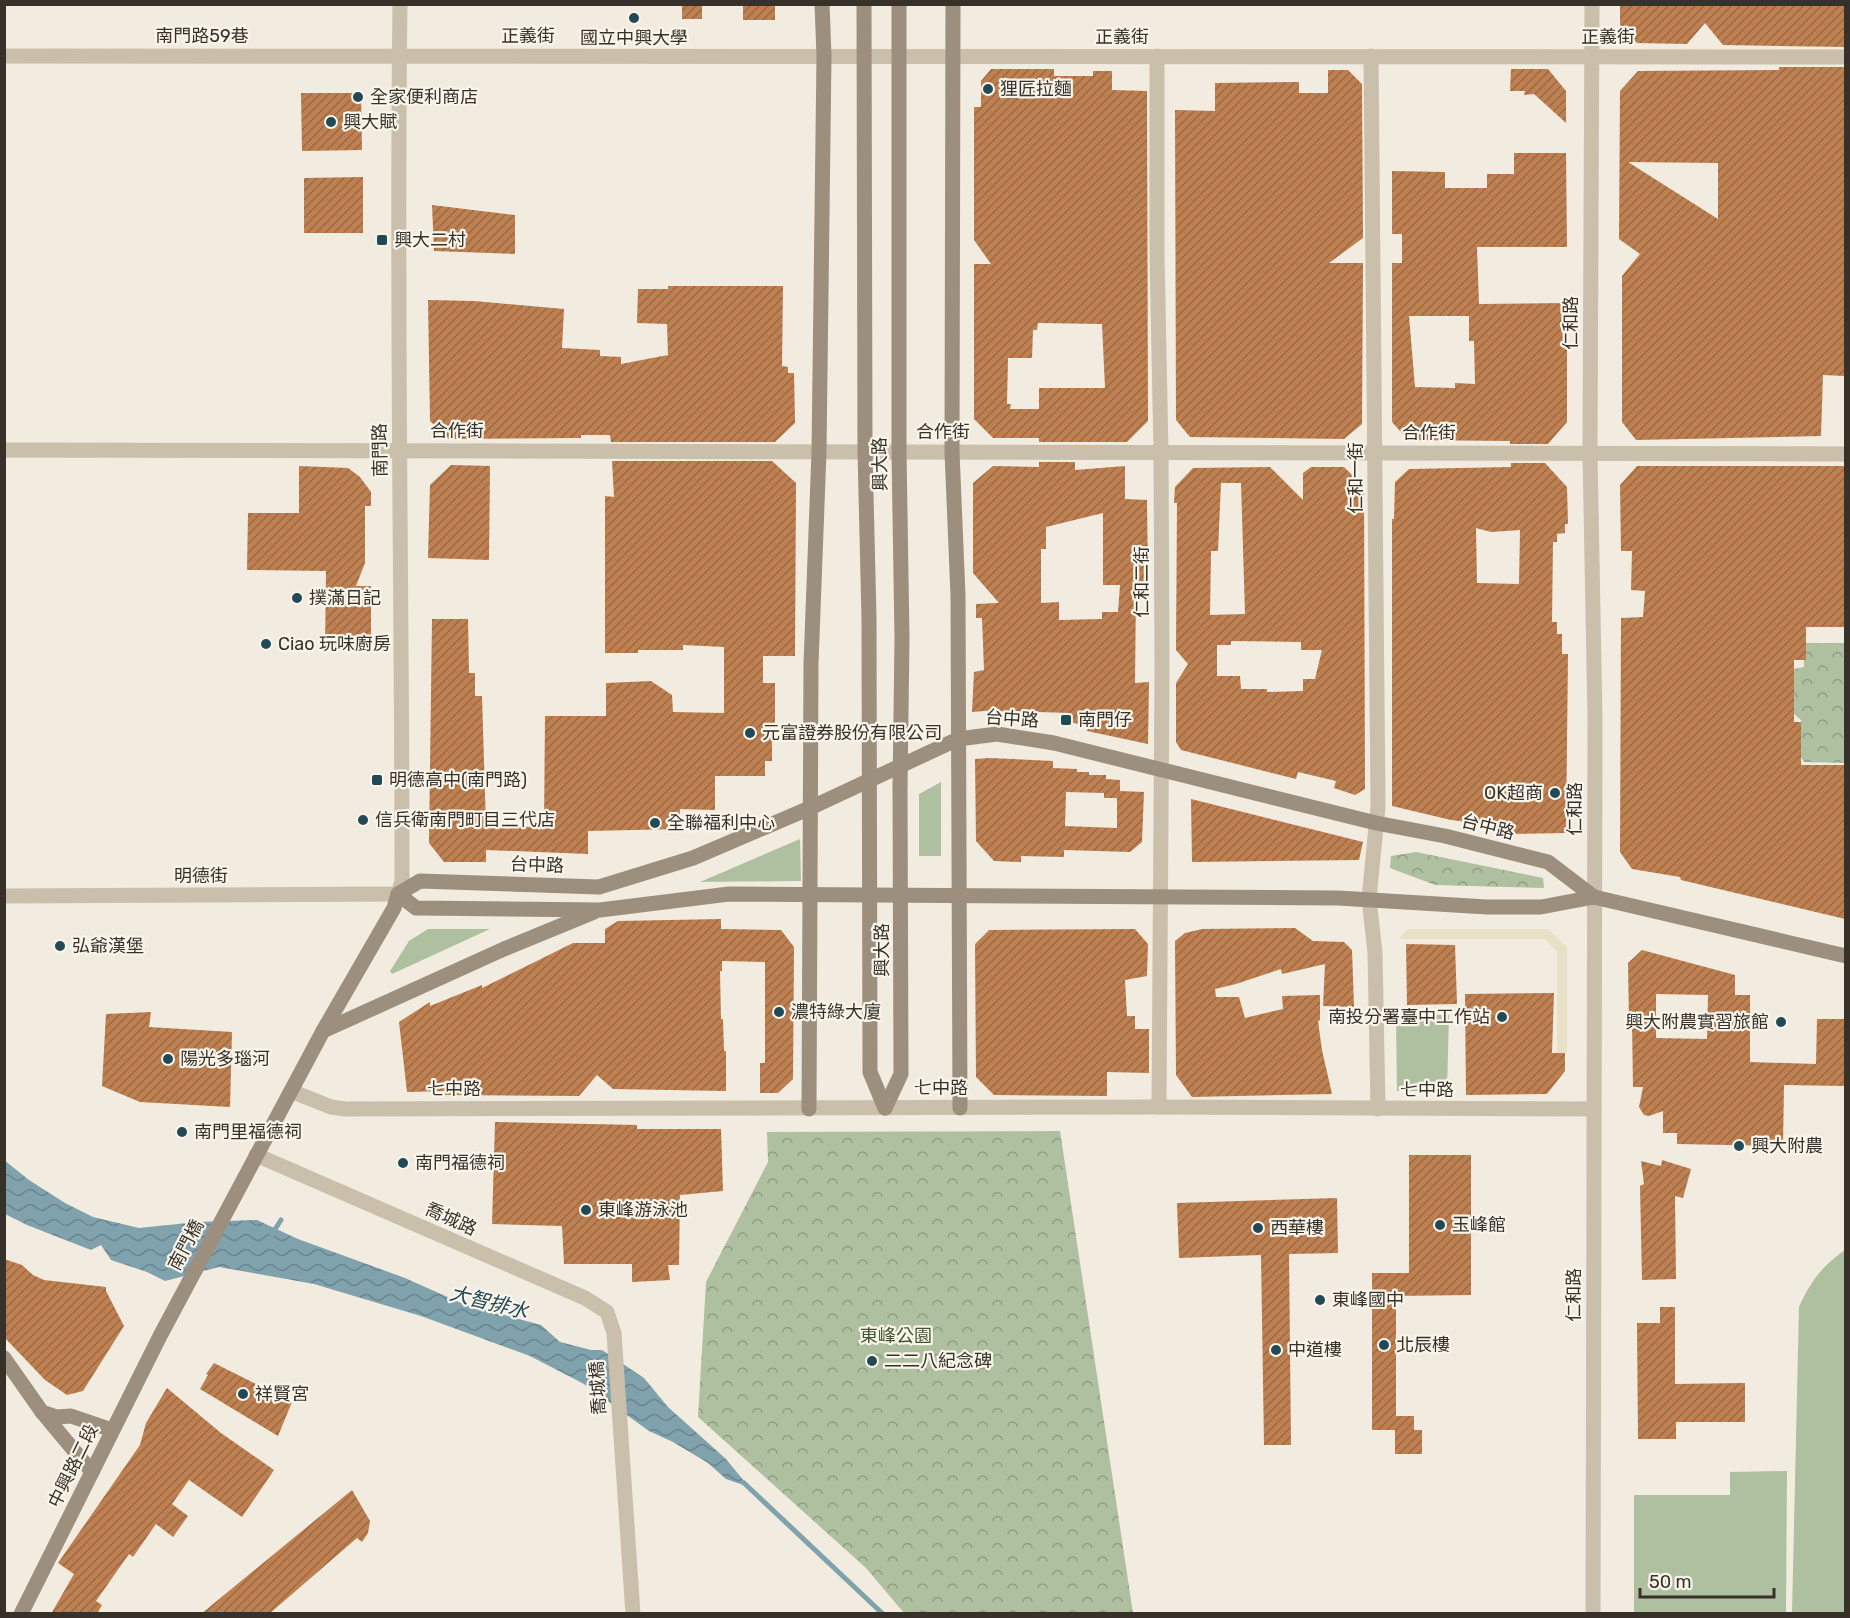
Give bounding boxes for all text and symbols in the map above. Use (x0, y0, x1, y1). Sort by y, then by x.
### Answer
marker: 國立中興大學 (627, 11, 641, 25)
street label: 南門路59巷 (155, 25, 249, 47)
street label: 正義街 (501, 25, 555, 47)
street label: 正義街 (1095, 26, 1149, 48)
street label: 正義街 (1581, 26, 1635, 48)
place label: 國立中興大學 (580, 27, 688, 49)
place label: 狸匠拉麵 (1000, 78, 1072, 100)
marker: 狸匠拉麵 (981, 82, 995, 96)
place label: 全家便利商店 (370, 86, 478, 108)
marker: 全家便利商店 (351, 90, 365, 104)
place label: 興大賦 (343, 111, 397, 133)
marker: 興大賦 (324, 115, 338, 129)
place label: 興大二村 (394, 229, 466, 251)
marker: 興大二村 (375, 233, 389, 247)
street label: 仁和路 (1560, 296, 1582, 350)
street label: 合作街 (430, 420, 484, 442)
street label: 合作街 (916, 421, 970, 443)
street label: 合作街 (1402, 422, 1456, 444)
street label: 南門路 (369, 423, 391, 477)
street label: 興大路 (869, 437, 891, 491)
street label: 仁和一街 (1345, 442, 1367, 514)
street label: 仁和二街 (1131, 546, 1153, 618)
place label: 撲滿日記 (309, 587, 381, 609)
marker: 撲滿日記 (290, 591, 304, 605)
place label: Ciao 玩味廚房 (278, 633, 391, 655)
marker: Ciao 玩味廚房 (259, 637, 273, 651)
street label: 台中路 (984, 706, 1040, 732)
place label: 南門仔 (1078, 709, 1132, 731)
marker: 南門仔 (1059, 713, 1073, 727)
place label: 元富證券股份有限公司 (762, 722, 942, 744)
marker: 元富證券股份有限公司 (743, 726, 757, 740)
place label: 明德高中(南門路) (389, 769, 527, 791)
marker: 明德高中(南門路) (370, 773, 384, 787)
place label: OK超商 (1484, 782, 1543, 804)
street label: 仁和路 (1564, 782, 1586, 836)
marker: OK超商 (1548, 786, 1562, 800)
place label: 信兵衛南門町目三代店 (375, 809, 555, 831)
street label: 台中路 (1459, 810, 1517, 844)
place label: 全聯福利中心 (667, 812, 775, 834)
marker: 信兵衛南門町目三代店 (356, 813, 370, 827)
marker: 全聯福利中心 (648, 816, 662, 830)
street label: 台中路 (510, 853, 564, 877)
street label: 明德街 (174, 865, 228, 887)
street label: 興大路 (871, 923, 893, 977)
place label: 弘爺漢堡 (72, 935, 144, 957)
marker: 弘爺漢堡 (53, 939, 67, 953)
place label: 濃特綠大廈 (791, 1001, 881, 1023)
marker: 濃特綠大廈 (772, 1005, 786, 1019)
place label: 南投分署臺中工作站 (1328, 1006, 1490, 1028)
marker: 南投分署臺中工作站 (1495, 1010, 1509, 1024)
place label: 興大附農實習旅館 (1625, 1011, 1769, 1033)
marker: 興大附農實習旅館 (1774, 1015, 1788, 1029)
place label: 陽光多瑙河 (180, 1048, 270, 1070)
marker: 陽光多瑙河 (161, 1052, 175, 1066)
street label: 七中路 (914, 1077, 968, 1099)
street label: 七中路 (427, 1078, 481, 1100)
street label: 七中路 (1400, 1079, 1454, 1101)
place label: 南門里福德祠 (194, 1121, 302, 1143)
marker: 南門里福德祠 (175, 1125, 189, 1139)
place label: 興大附農 (1751, 1135, 1823, 1157)
marker: 興大附農 (1732, 1139, 1746, 1153)
place label: 南門福德祠 (415, 1152, 505, 1174)
marker: 南門福德祠 (396, 1156, 410, 1170)
street label: 喬城路 (422, 1198, 480, 1240)
place label: 東峰游泳池 (598, 1199, 688, 1221)
marker: 東峰游泳池 (579, 1203, 593, 1217)
place label: 玉峰館 (1452, 1214, 1506, 1236)
street label: 南門橋 (164, 1216, 208, 1274)
place label: 西華樓 (1270, 1217, 1324, 1239)
marker: 玉峰館 (1433, 1218, 1447, 1232)
marker: 西華樓 (1251, 1221, 1265, 1235)
street label: 仁和路 (1563, 1268, 1585, 1322)
water label: 大智排水 (447, 1281, 532, 1324)
place label: 東峰國中 (1332, 1289, 1404, 1311)
marker: 東峰國中 (1313, 1293, 1327, 1307)
park label: 東峰公園 (860, 1325, 932, 1347)
place label: 北辰樓 (1396, 1334, 1450, 1356)
marker: 北辰樓 (1377, 1338, 1391, 1352)
place label: 中道樓 (1288, 1339, 1342, 1361)
marker: 中道樓 (1269, 1343, 1283, 1357)
place label: 二二八紀念碑 (884, 1350, 992, 1372)
marker: 二二八紀念碑 (865, 1354, 879, 1368)
street label: 喬城橋 (586, 1360, 610, 1416)
place label: 祥賢宮 (255, 1383, 309, 1405)
marker: 祥賢宮 (236, 1387, 250, 1401)
street label: 中興路二段 (43, 1421, 103, 1511)
scale bar (1640, 1561, 1774, 1599)
text: 50 m (1649, 1571, 1692, 1593)

